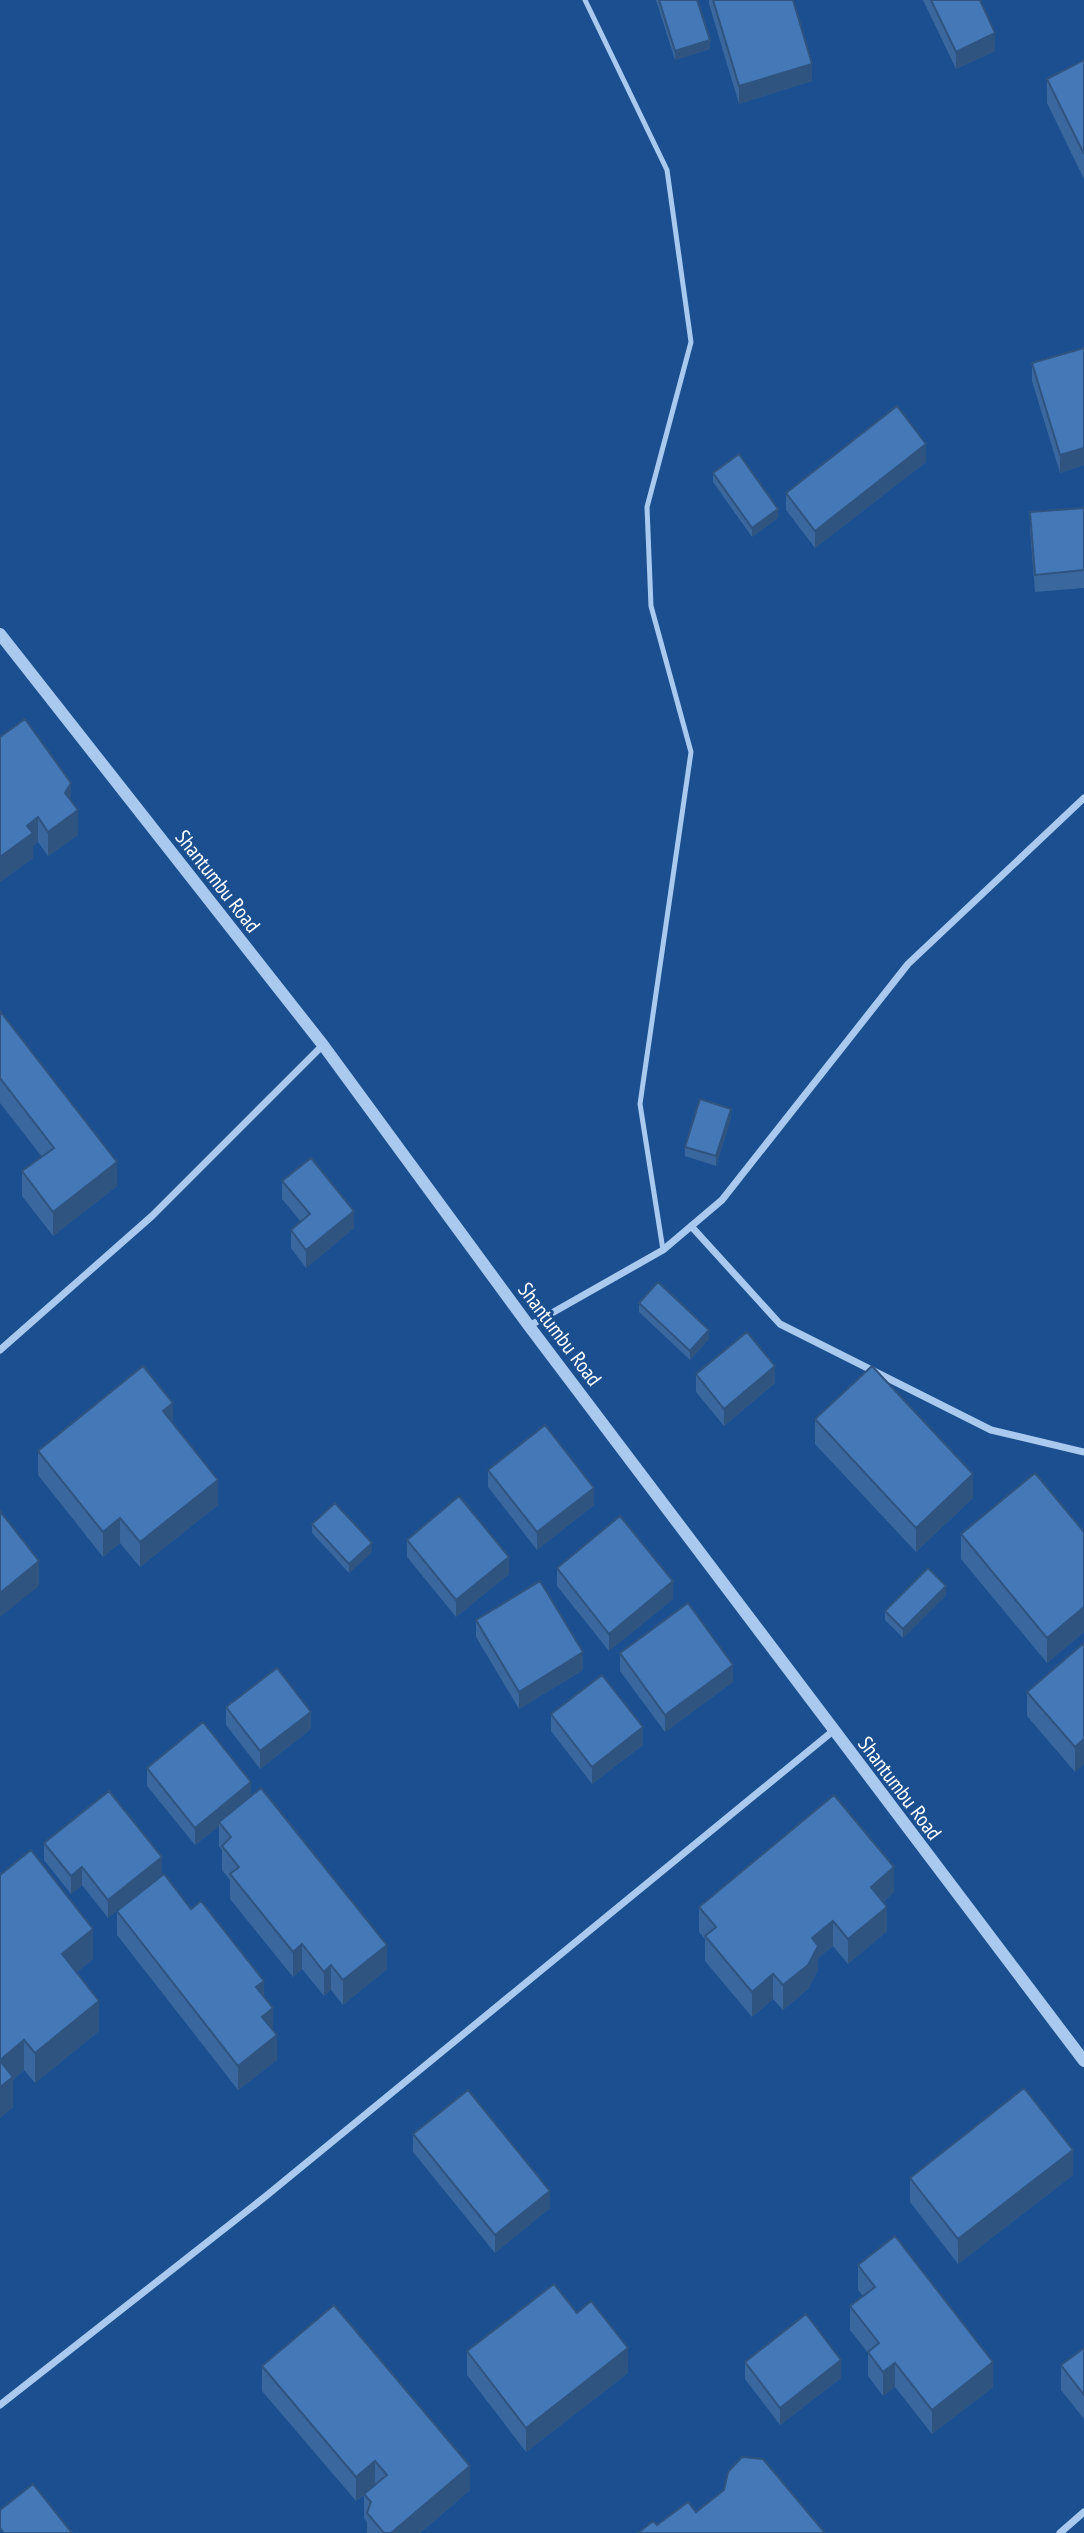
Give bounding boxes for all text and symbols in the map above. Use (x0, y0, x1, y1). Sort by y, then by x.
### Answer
street label: Shantumbu Road (170, 824, 266, 938)
street label: Shantumbu Road (512, 1277, 608, 1391)
street label: Shantumbu Road (852, 1731, 948, 1845)

